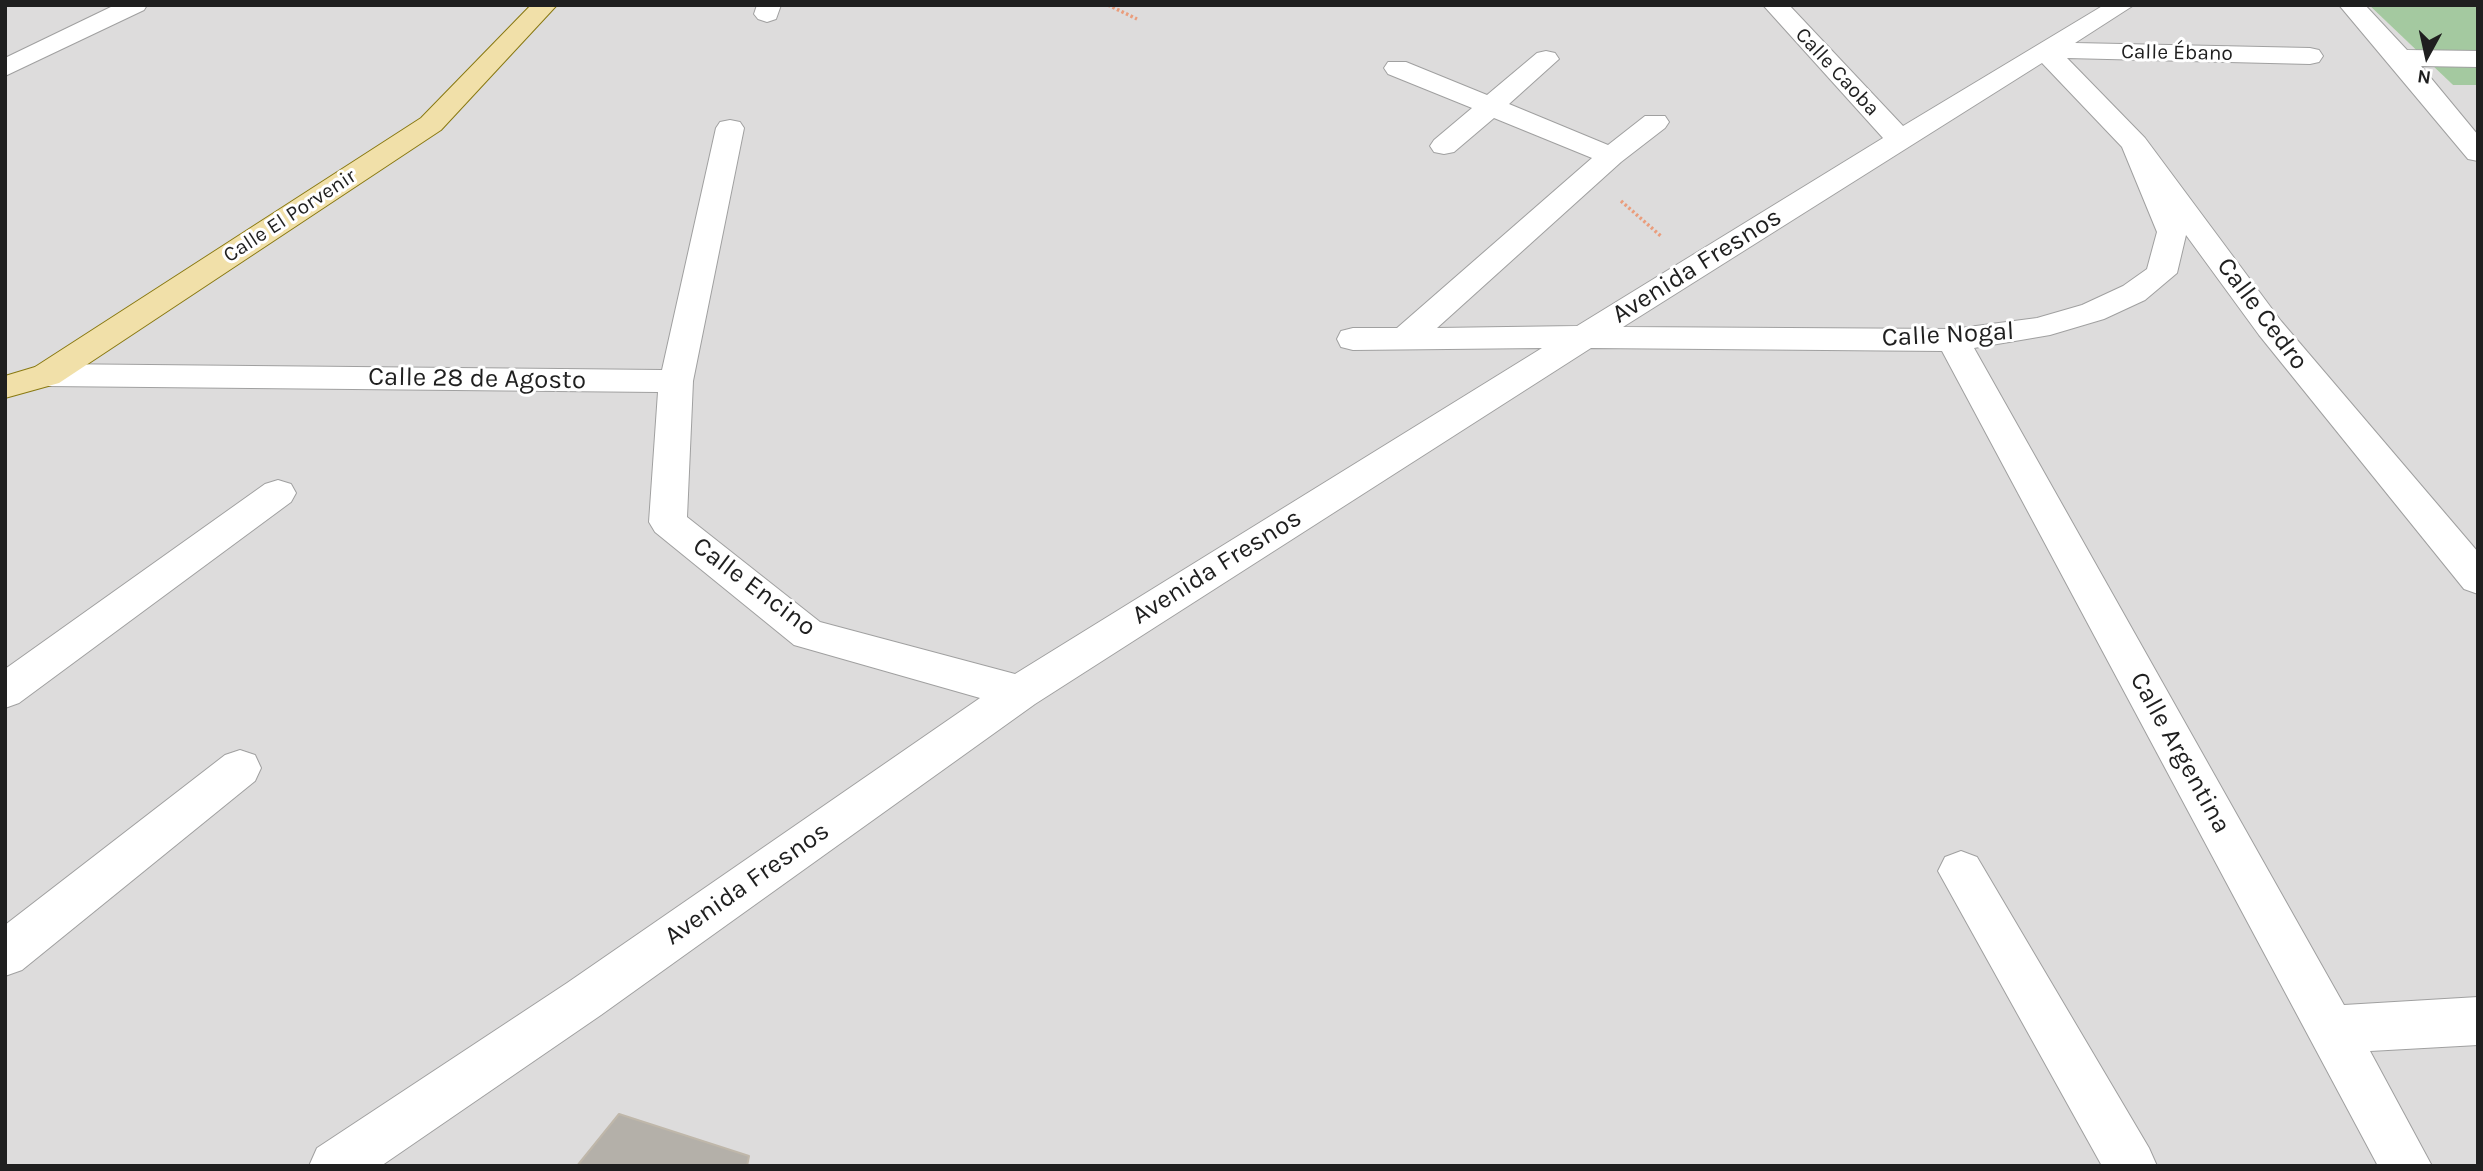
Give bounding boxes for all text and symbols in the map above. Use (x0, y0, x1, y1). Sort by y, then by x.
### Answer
north arrow (2392, 21, 2462, 91)
street label: Calle Caoba (1790, 22, 1884, 122)
street label: Calle Ébano (2121, 39, 2233, 67)
text: N (2416, 65, 2432, 89)
street label: Calle El Porvenir (219, 164, 361, 268)
street label: Avenida Fresnos (1607, 201, 1787, 331)
street label: Calle Cedro (2210, 252, 2314, 376)
street label: Calle Nogal (1881, 316, 2015, 354)
street label: Calle 28 de Agosto (368, 362, 586, 396)
street label: Avenida Fresnos (1127, 502, 1307, 632)
street label: Calle Encino (686, 531, 822, 643)
street label: Calle Argentina (2123, 667, 2237, 839)
street label: Avenida Fresnos (659, 816, 835, 952)

